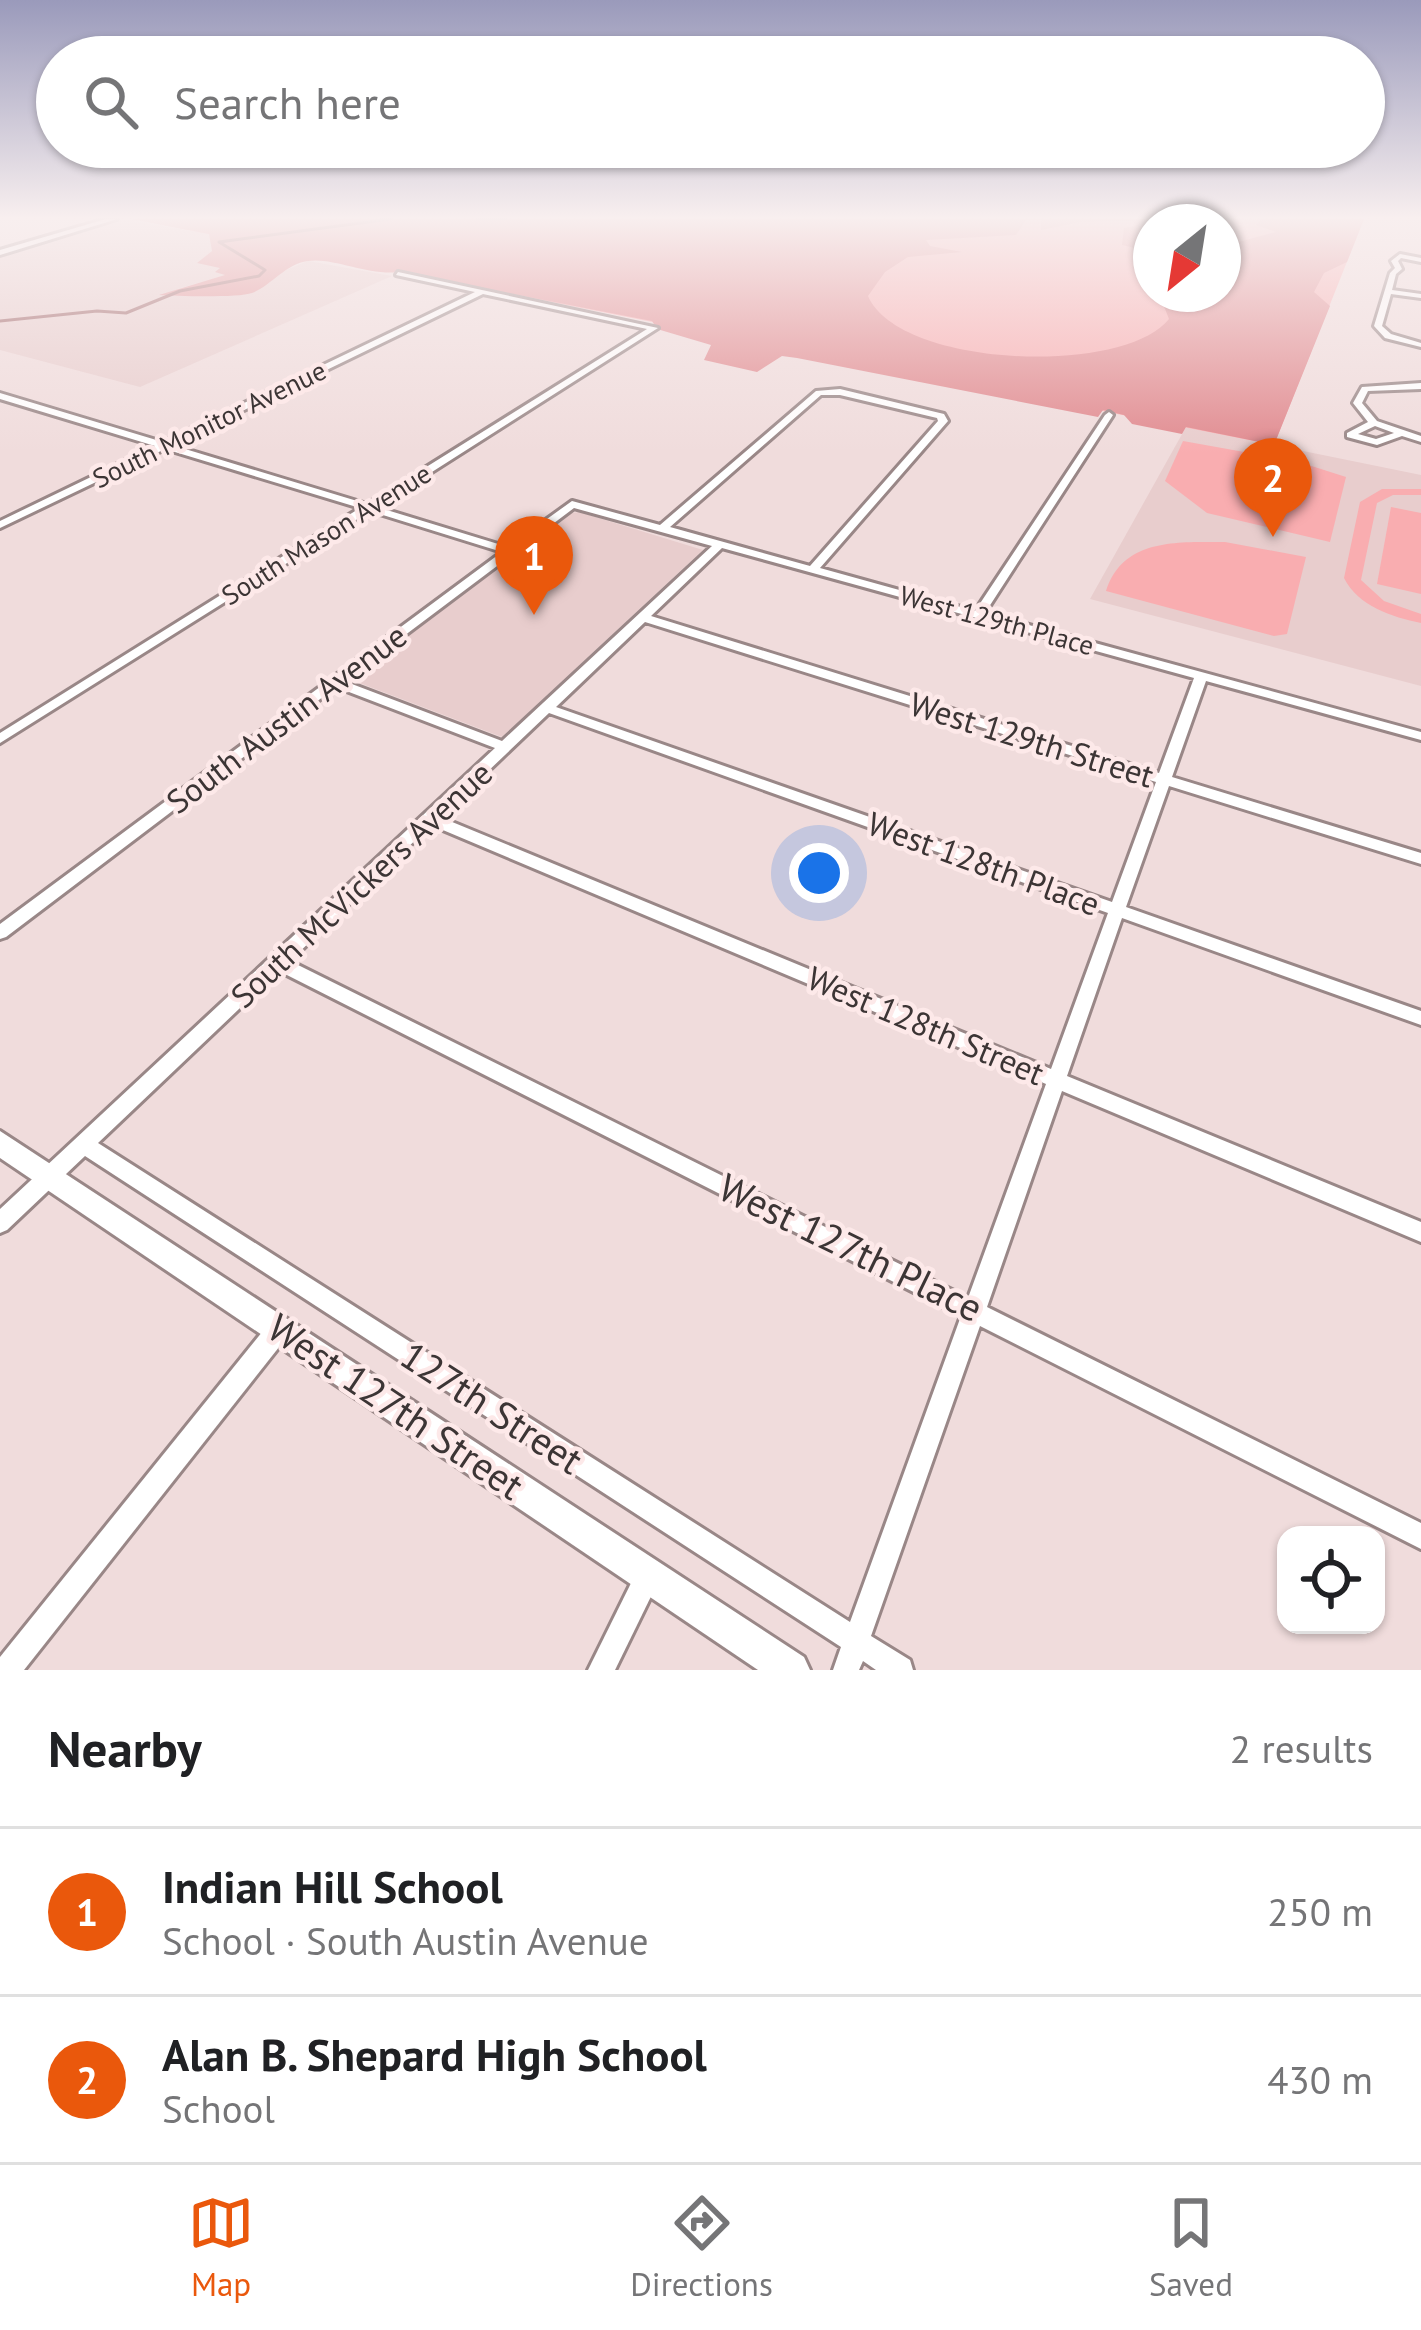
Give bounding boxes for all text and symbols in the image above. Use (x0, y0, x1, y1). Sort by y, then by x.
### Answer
search box (36, 36, 1385, 168)
icon: search (78, 69, 144, 135)
text: Search here (174, 73, 401, 131)
north arrow (1133, 204, 1241, 312)
street label: South Monitor Avenue (87, 353, 331, 495)
pin: 2 (1234, 438, 1312, 537)
street label: South Mason Avenue (215, 456, 437, 612)
pin: 1 (495, 516, 573, 615)
street label: West 129th Place (896, 578, 1098, 662)
street label: South Austin Avenue (157, 614, 415, 822)
street label: West 129th Street (905, 681, 1159, 797)
street label: South McVickers Avenue (221, 751, 501, 1017)
street label: West 128th Place (862, 801, 1106, 925)
your location (789, 843, 849, 903)
street label: West 128th Street (801, 956, 1051, 1094)
street label: West 127th Place (711, 1161, 991, 1333)
street label: West 127th Street (259, 1303, 533, 1509)
street label: 127th Street (392, 1331, 592, 1483)
map controls (1277, 1526, 1385, 1634)
button: locate (1277, 1526, 1385, 1634)
text: Nearby (48, 1715, 202, 1781)
text: 2 results (1230, 1723, 1373, 1774)
text: Indian Hill School (162, 1857, 503, 1915)
text: 1 (76, 1886, 98, 1937)
text: 250 m (1267, 1886, 1373, 1937)
text: School · South Austin Avenue (162, 1915, 649, 1966)
text: Alan B. Shepard High School (162, 2025, 707, 2083)
text: 2 (76, 2054, 98, 2105)
text: 430 m (1267, 2054, 1373, 2105)
text: School (162, 2083, 275, 2134)
tab: Map (188, 2190, 254, 2305)
tab: Directions (630, 2190, 773, 2305)
tab: Saved (1149, 2190, 1233, 2305)

